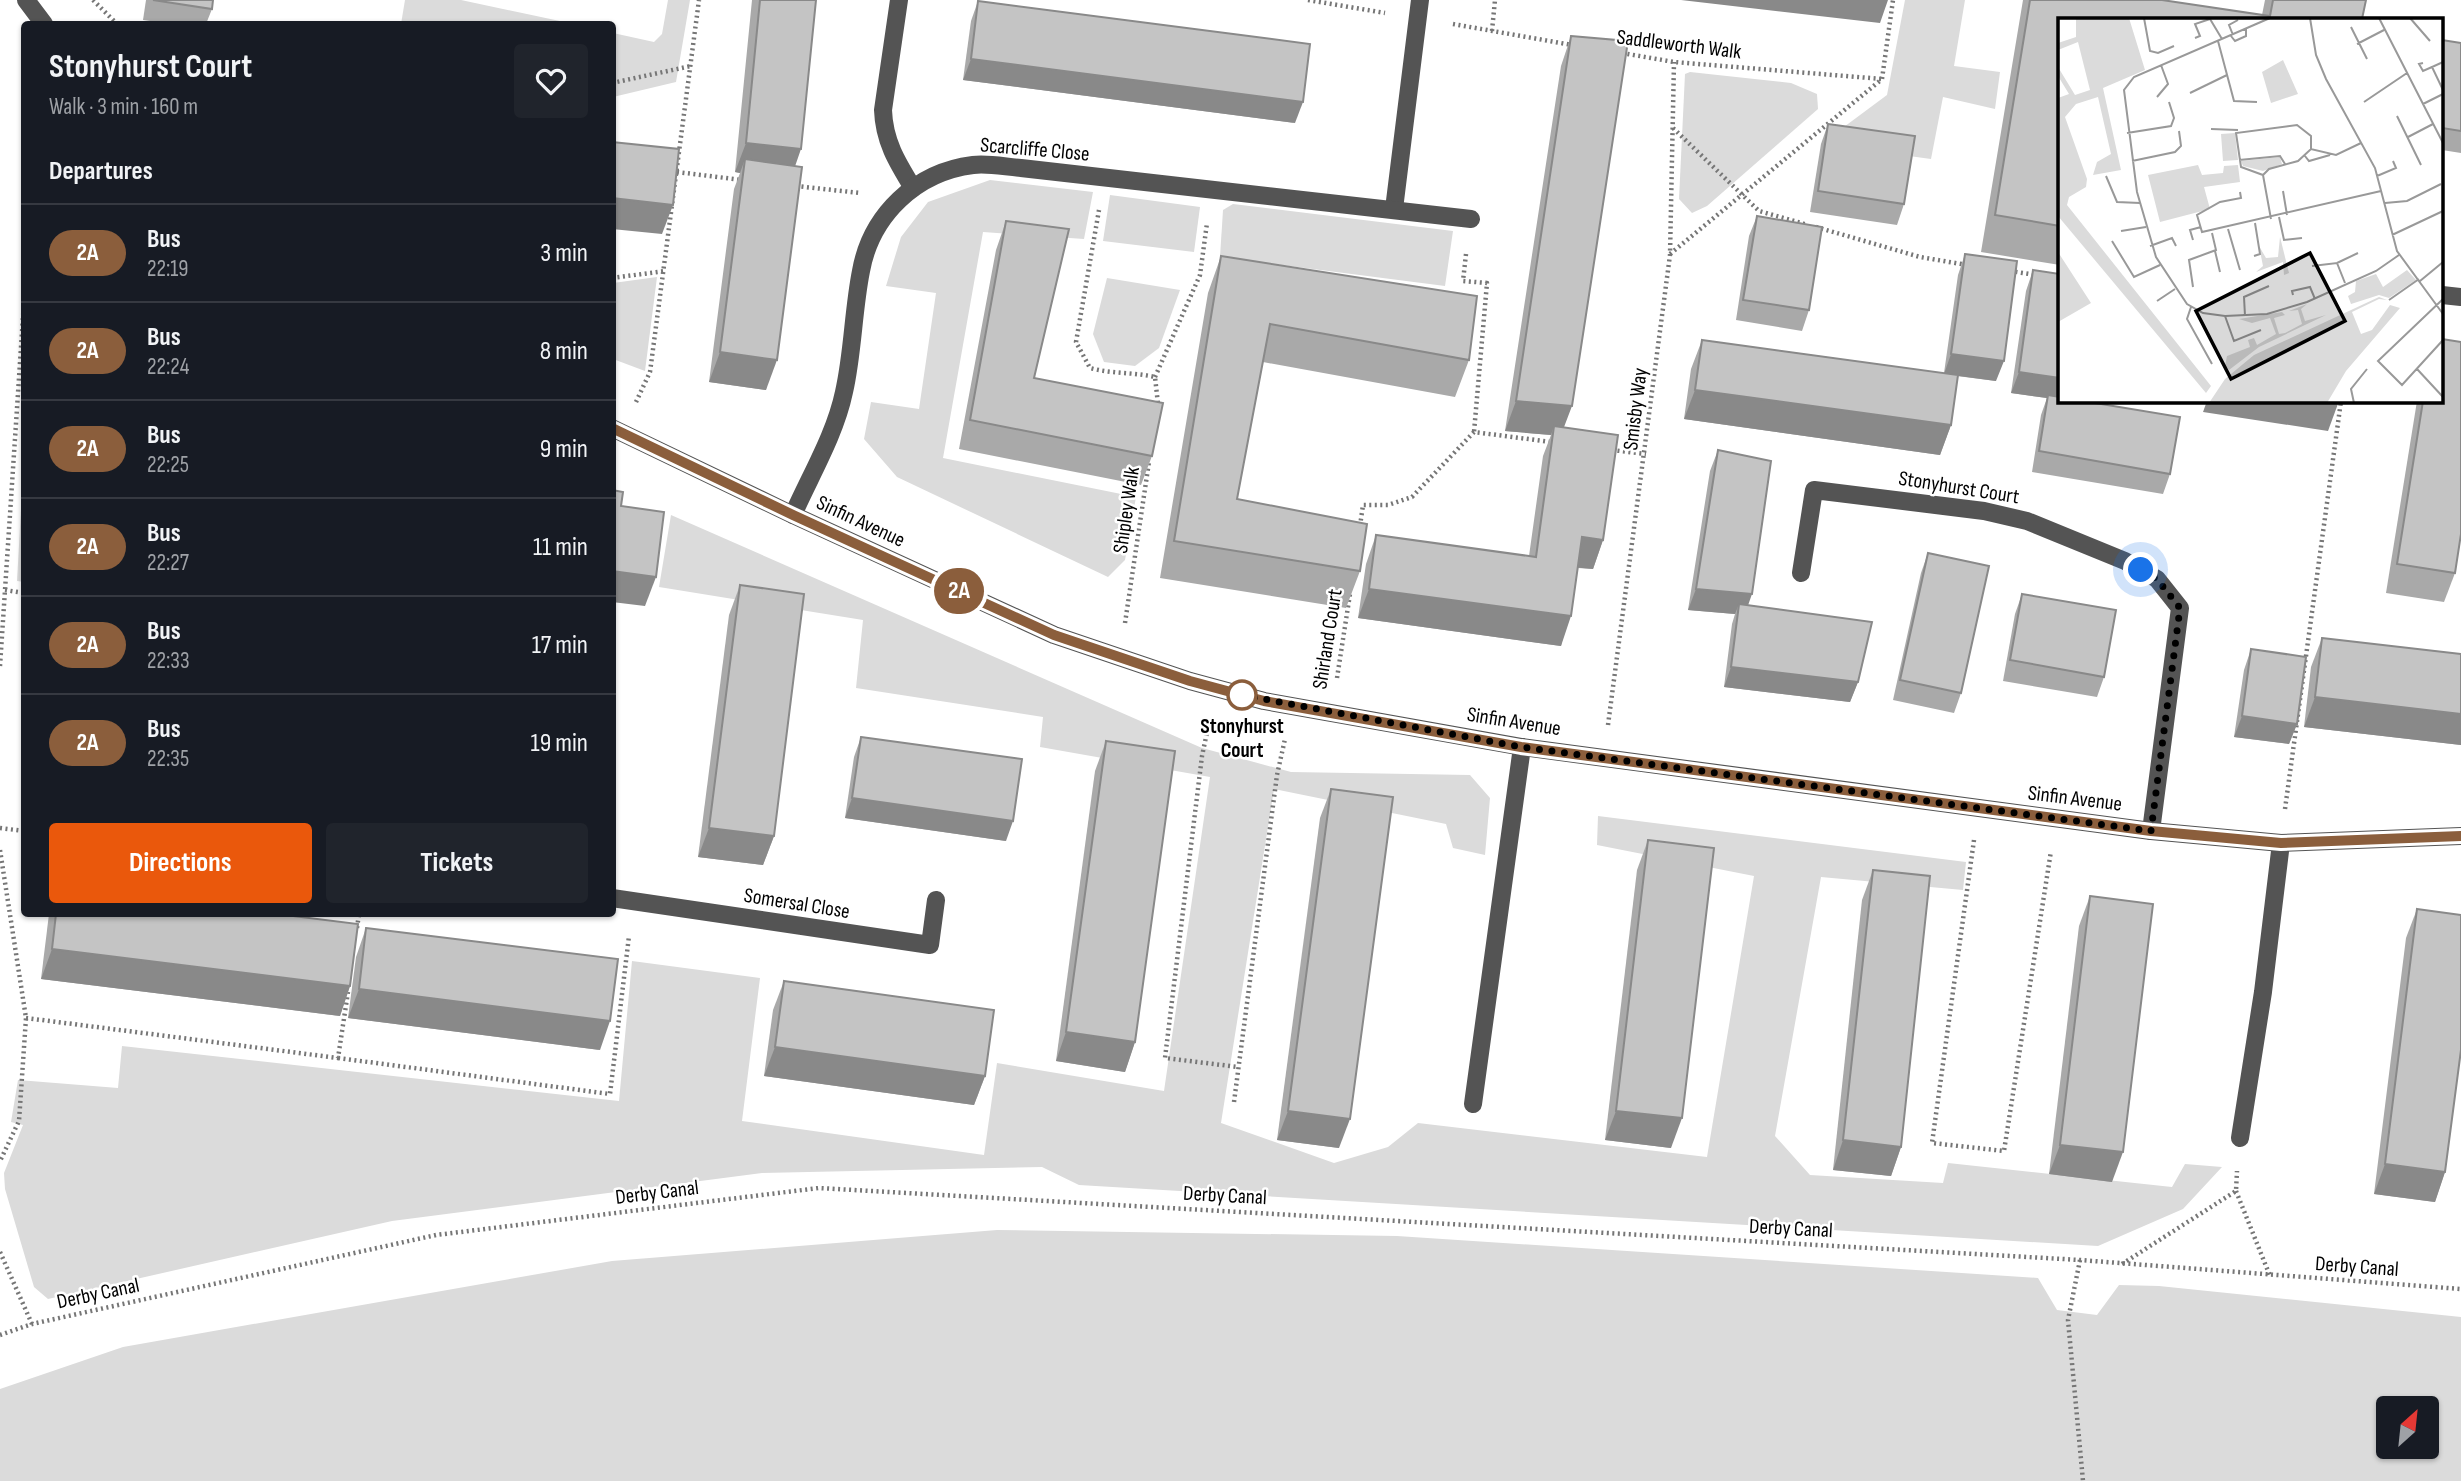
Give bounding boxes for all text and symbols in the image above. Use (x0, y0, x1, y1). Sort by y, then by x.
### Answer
inset map (2058, 18, 2444, 402)
street label: Saddleworth Walk (1615, 24, 1743, 65)
button: heart (514, 44, 588, 118)
text: Stonyhurst Court (49, 47, 252, 87)
text: Walk · 3 min · 160 m (49, 93, 198, 121)
street label: Scarcliffe Close (979, 132, 1091, 167)
text: Departures (49, 156, 153, 187)
text: Bus (147, 224, 181, 255)
text: 2A (77, 238, 98, 267)
text: 3 min (540, 238, 588, 269)
text: 22:19 (147, 255, 189, 283)
text: Bus (147, 322, 181, 353)
text: 2A (77, 336, 98, 365)
text: 8 min (540, 336, 588, 367)
text: 22:24 (147, 353, 189, 381)
street label: Smisby Way (1618, 366, 1653, 452)
text: Bus (147, 420, 181, 451)
text: 2A (77, 434, 98, 463)
text: 9 min (540, 434, 588, 465)
text: 22:25 (147, 451, 189, 479)
street label: Shipley Walk (1108, 465, 1145, 555)
street label: Stonyhurst Court (1897, 466, 2021, 509)
street label: Sinfin Avenue (813, 490, 909, 553)
text: Bus (147, 518, 181, 549)
text: 2A (77, 532, 98, 561)
text: 11 min (533, 532, 588, 563)
text: 22:27 (147, 549, 189, 577)
your location (2123, 552, 2158, 587)
line badge: 2A (928, 568, 990, 614)
text: 2A (948, 576, 970, 605)
street label: Shirland Court (1307, 587, 1348, 691)
text: Bus (147, 616, 181, 647)
text: 2A (77, 630, 98, 659)
text: 17 min (532, 630, 588, 661)
text: 22:33 (147, 647, 190, 675)
marker: Stonyhurst Court (1227, 680, 1257, 710)
street label: Sinfin Avenue (1465, 702, 1563, 741)
text: Bus (147, 714, 181, 745)
place label: Stonyhurst Court (1200, 714, 1284, 763)
text: 2A (77, 728, 98, 757)
text: 19 min (531, 728, 588, 759)
text: 22:35 (147, 745, 189, 773)
street label: Sinfin Avenue (2026, 780, 2123, 817)
button: Directions (49, 823, 312, 903)
button: Tickets (326, 823, 588, 903)
street label: Somersal Close (742, 883, 852, 924)
street label: Derby Canal (614, 1175, 700, 1210)
street label: Derby Canal (1183, 1181, 1267, 1210)
street label: Derby Canal (1749, 1214, 1833, 1243)
street label: Derby Canal (2314, 1251, 2400, 1282)
street label: Derby Canal (55, 1273, 142, 1314)
north arrow (2376, 1396, 2440, 1460)
map controls (2376, 1396, 2439, 1459)

